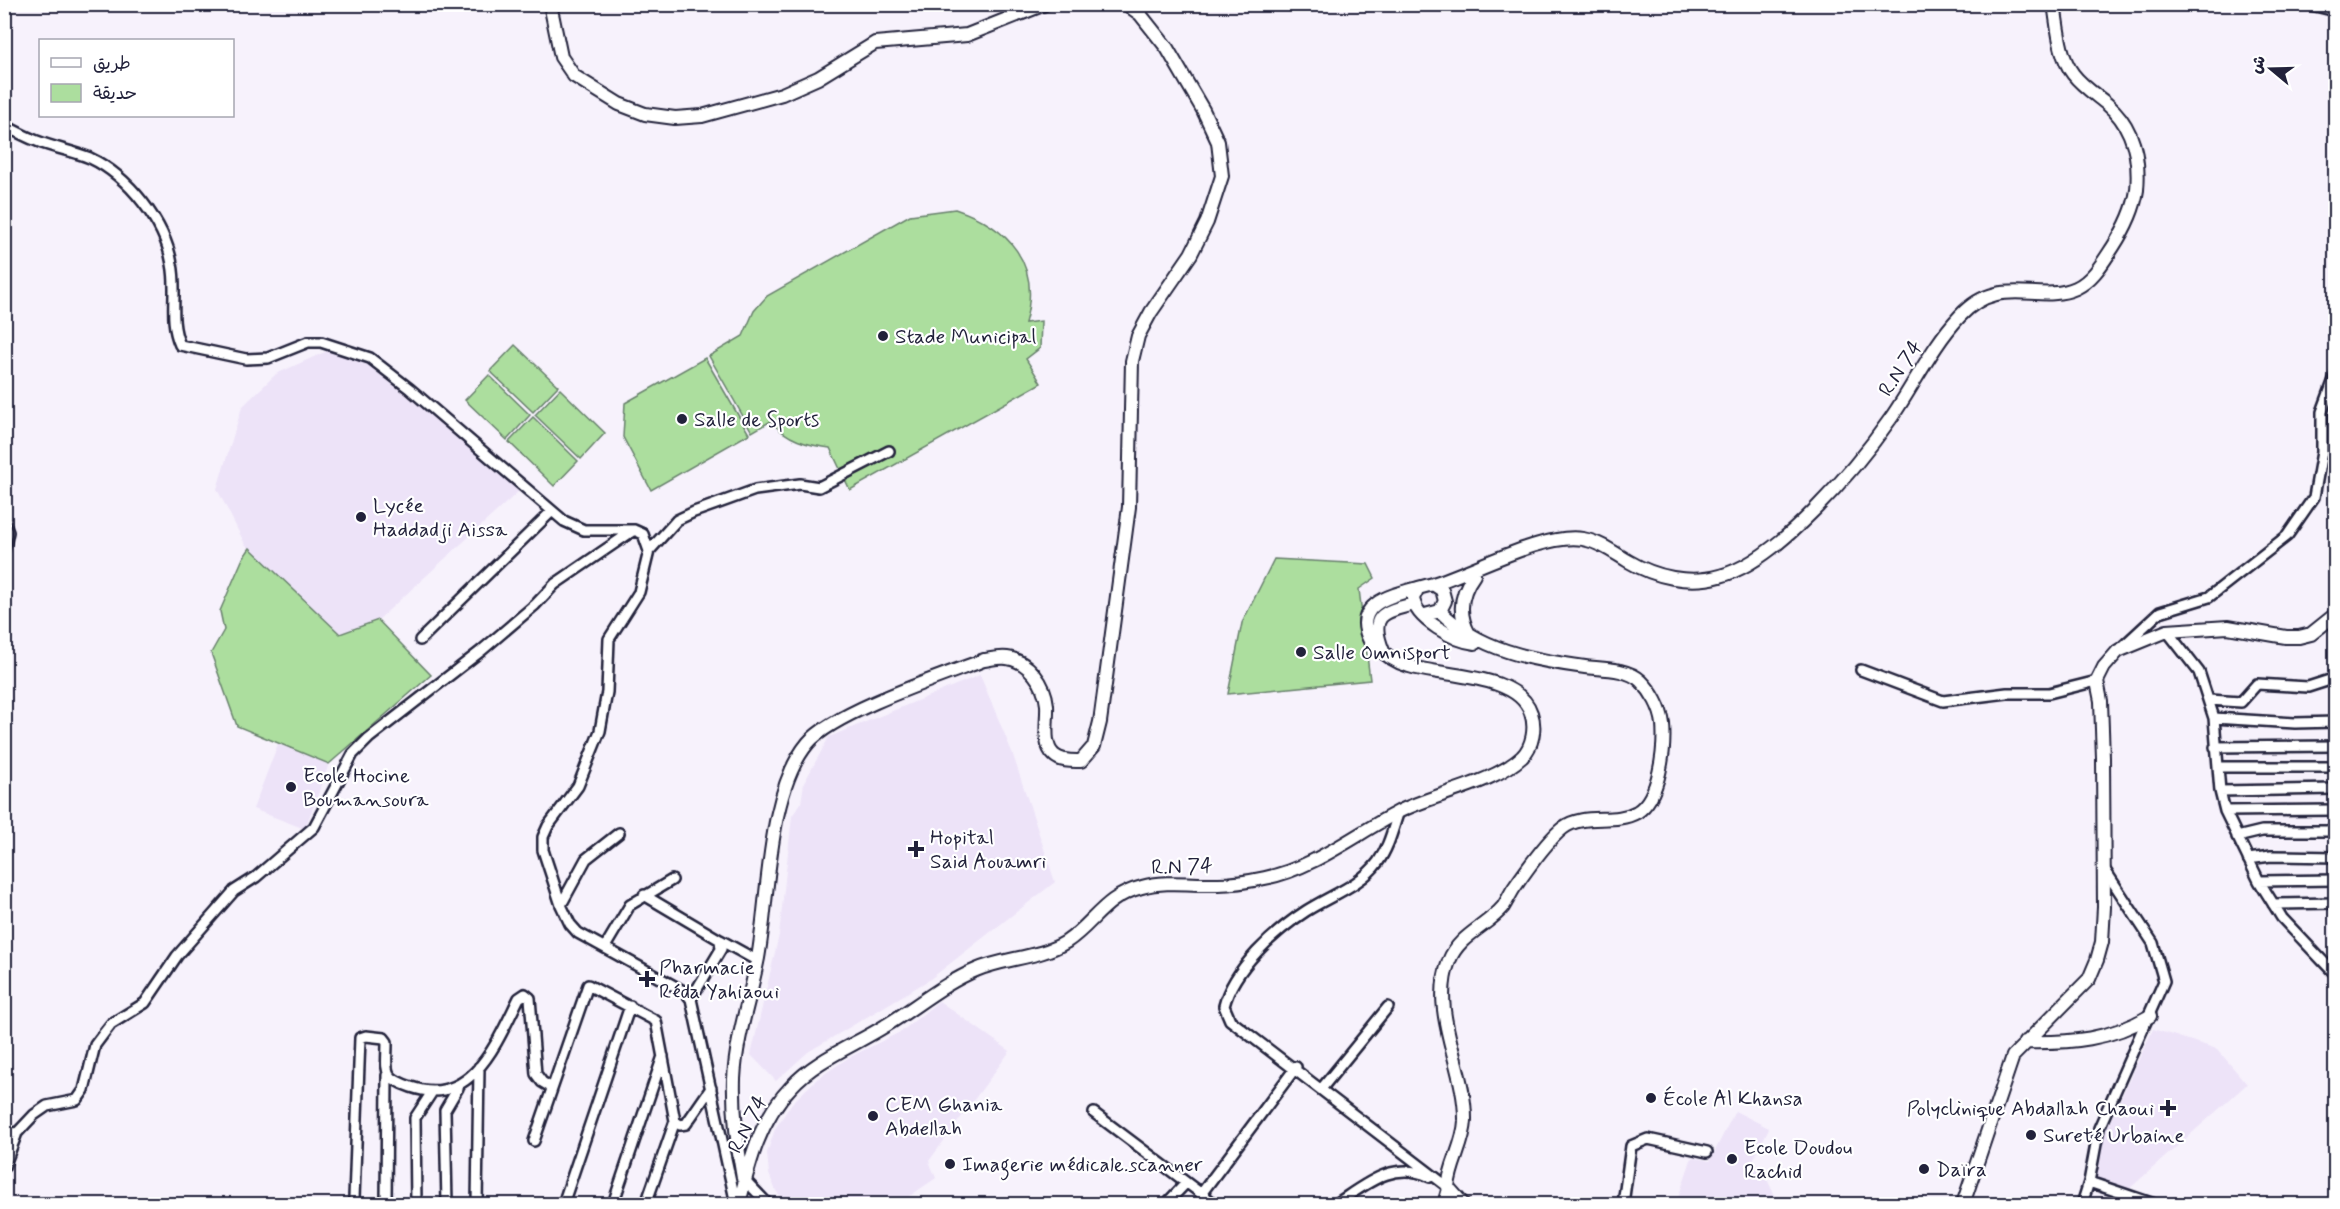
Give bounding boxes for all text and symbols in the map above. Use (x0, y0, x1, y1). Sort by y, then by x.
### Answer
legend (39, 39, 234, 117)
north arrow (2241, 39, 2301, 99)
text: طريق (93, 52, 131, 76)
text: ش (2245, 53, 2271, 76)
text: حديقة (93, 82, 137, 106)
place label: Stade Municipal (895, 323, 1036, 351)
marker: Stade Municipal (876, 329, 890, 343)
street label: R.N 74 (1872, 335, 1930, 402)
place label: Salle de Sports (694, 406, 819, 434)
marker: Salle de Sports (675, 412, 689, 426)
place label: Lycée Haddadji Aissa (373, 492, 508, 544)
marker: Lycée Haddadji Aissa (354, 510, 368, 524)
place label: Salle Omnisport (1313, 639, 1451, 667)
marker: Salle Omnisport (1294, 645, 1308, 659)
place label: Ecole Hocine Boumansoura (303, 762, 429, 814)
marker: Ecole Hocine Boumansoura (284, 780, 298, 794)
place label: Hopital Said Aouamri (930, 824, 1046, 876)
marker: Hopital Said Aouamri (907, 840, 925, 858)
street label: R.N 74 (1151, 852, 1214, 882)
place label: Pharmacie Réda Yahiaoui (659, 954, 779, 1006)
marker: Pharmacie Réda Yahiaoui (640, 972, 654, 986)
place label: École Al Khansa (1663, 1085, 1803, 1113)
street label: R.N 74 (721, 1090, 774, 1158)
place label: CEM Ghania Abdellah (885, 1091, 1003, 1143)
marker: École Al Khansa (1644, 1091, 1658, 1105)
place label: Polyclinique Abdallah Chaoui (1907, 1095, 2154, 1123)
marker: Polyclinique Abdallah Chaoui (2159, 1099, 2177, 1117)
marker: CEM Ghania Abdellah (866, 1109, 880, 1123)
place label: Sureté Urbaine (2043, 1122, 2185, 1150)
marker: Sureté Urbaine (2024, 1128, 2038, 1142)
place label: Ecole Doudou Rachid (1744, 1134, 1852, 1186)
place label: Imagerie médicale.scanner (962, 1151, 1203, 1181)
marker: Ecole Doudou Rachid (1725, 1152, 1739, 1166)
place label: Daïra (1936, 1156, 1987, 1184)
marker: Imagerie médicale.scanner (943, 1157, 957, 1171)
marker: Daïra (1917, 1162, 1931, 1176)

